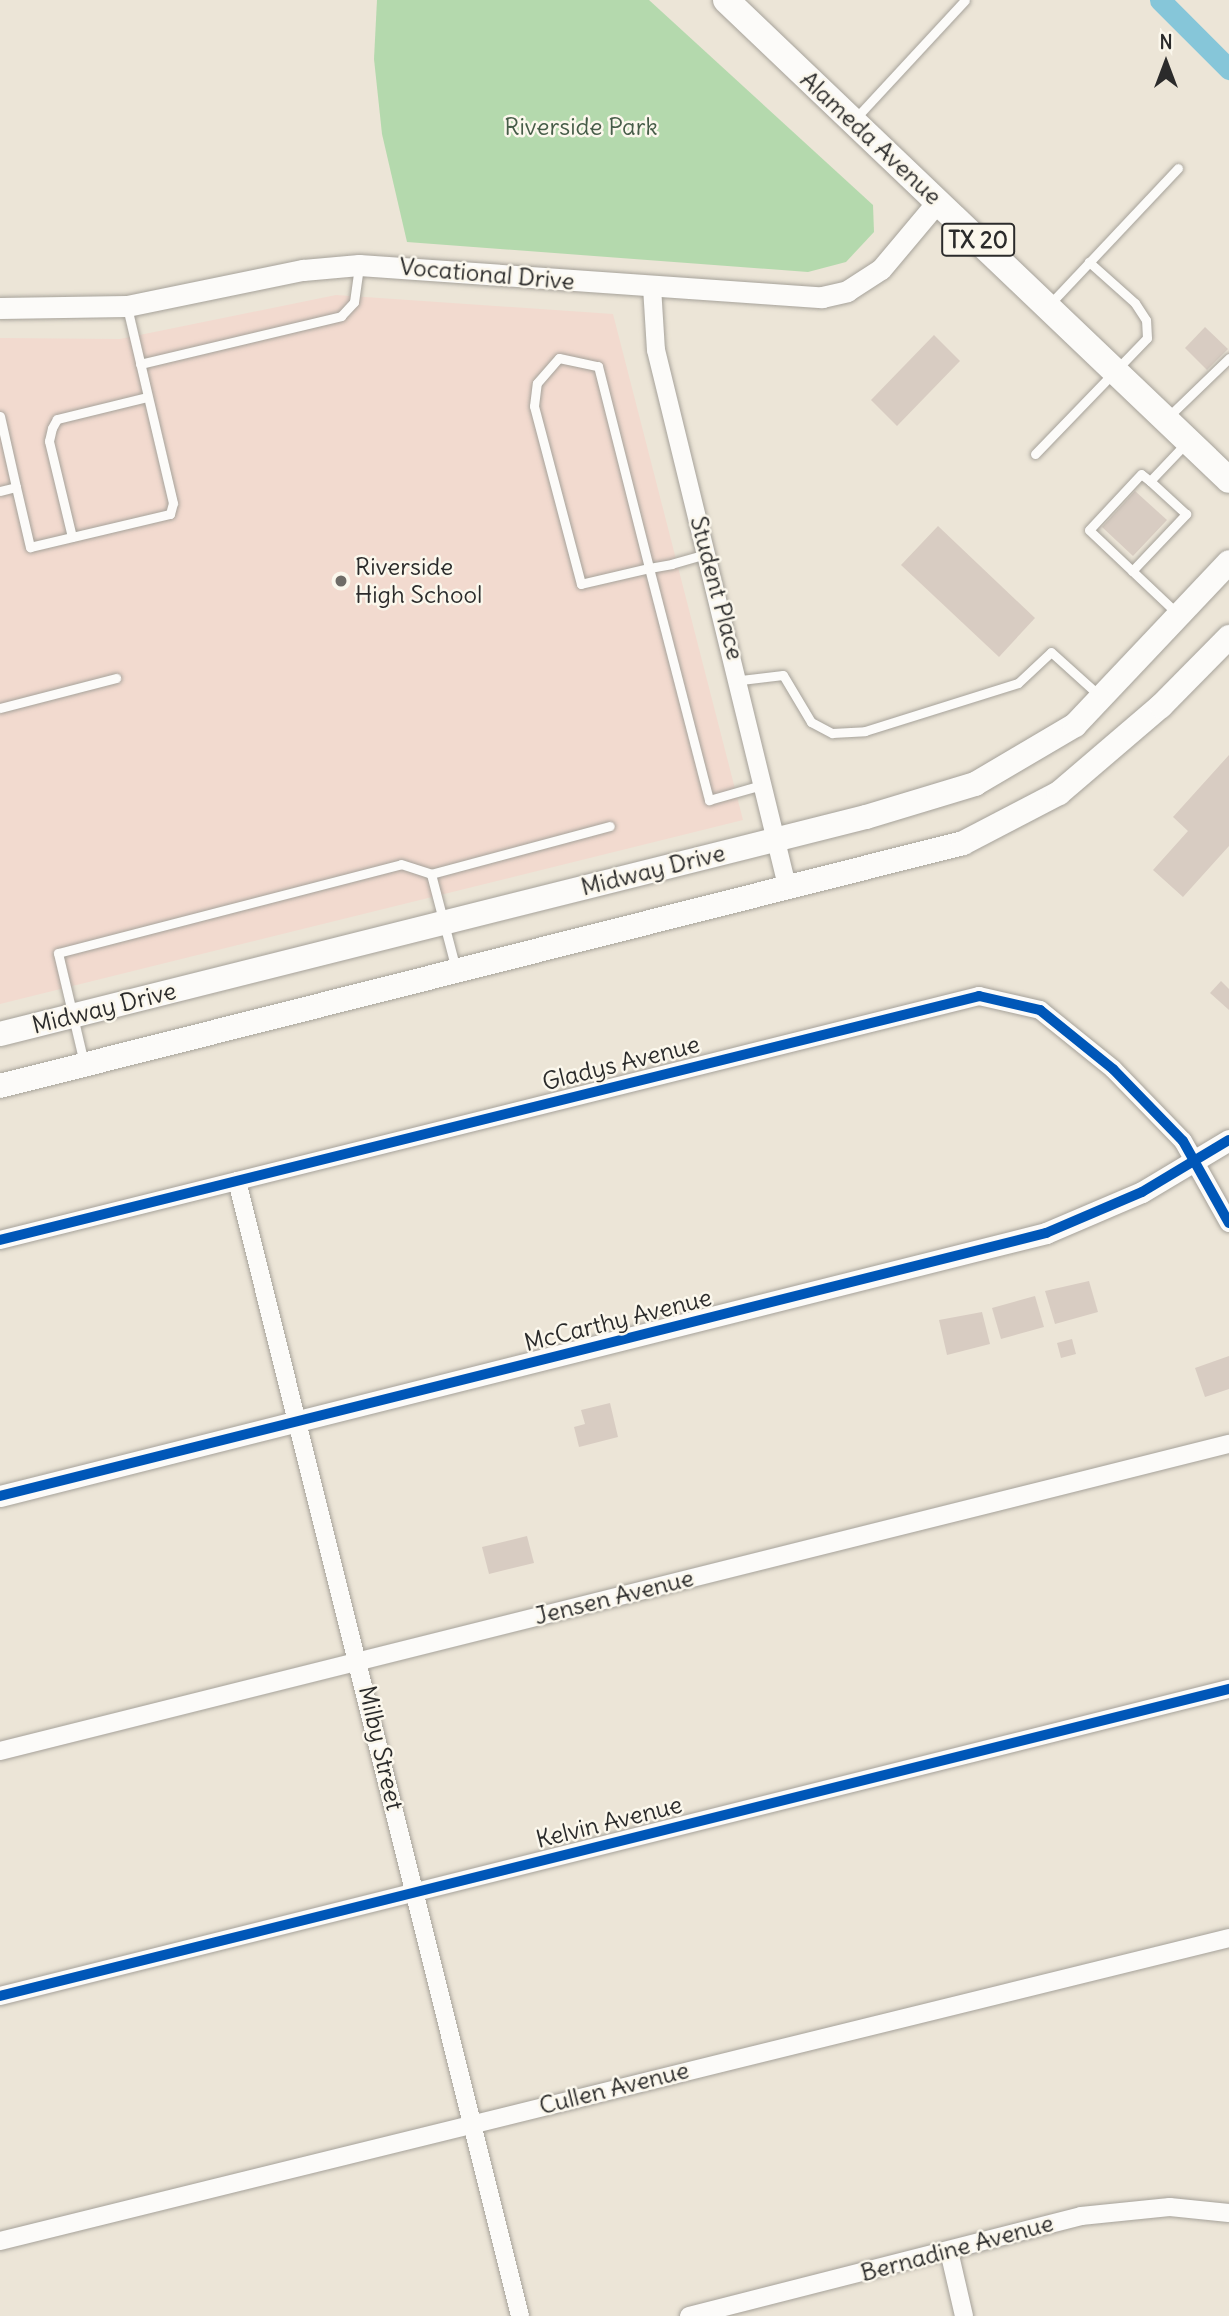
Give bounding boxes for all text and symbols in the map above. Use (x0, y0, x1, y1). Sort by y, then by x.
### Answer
north arrow (1131, 28, 1201, 98)
text: N (1159, 30, 1173, 54)
street label: Alameda Avenue (794, 65, 948, 211)
park label: Riverside Park (504, 113, 658, 141)
road number: TX 20 (940, 220, 1016, 260)
street label: Vocational Drive (398, 252, 576, 296)
street label: Student Place (684, 513, 750, 663)
place label: Riverside High School (355, 553, 482, 609)
marker: Riverside High School (333, 573, 349, 589)
street label: Midway Drive (578, 838, 728, 902)
street label: Midway Drive (29, 976, 179, 1040)
street label: Gladys Avenue (539, 1030, 703, 1096)
street label: McCarthy Avenue (521, 1283, 715, 1357)
street label: Jensen Avenue (531, 1563, 697, 1631)
street label: Milby Street (353, 1683, 409, 1813)
street label: Kelvin Avenue (533, 1790, 685, 1854)
street label: Cullen Avenue (536, 2055, 692, 2121)
street label: Bernadine Avenue (857, 2208, 1057, 2288)

